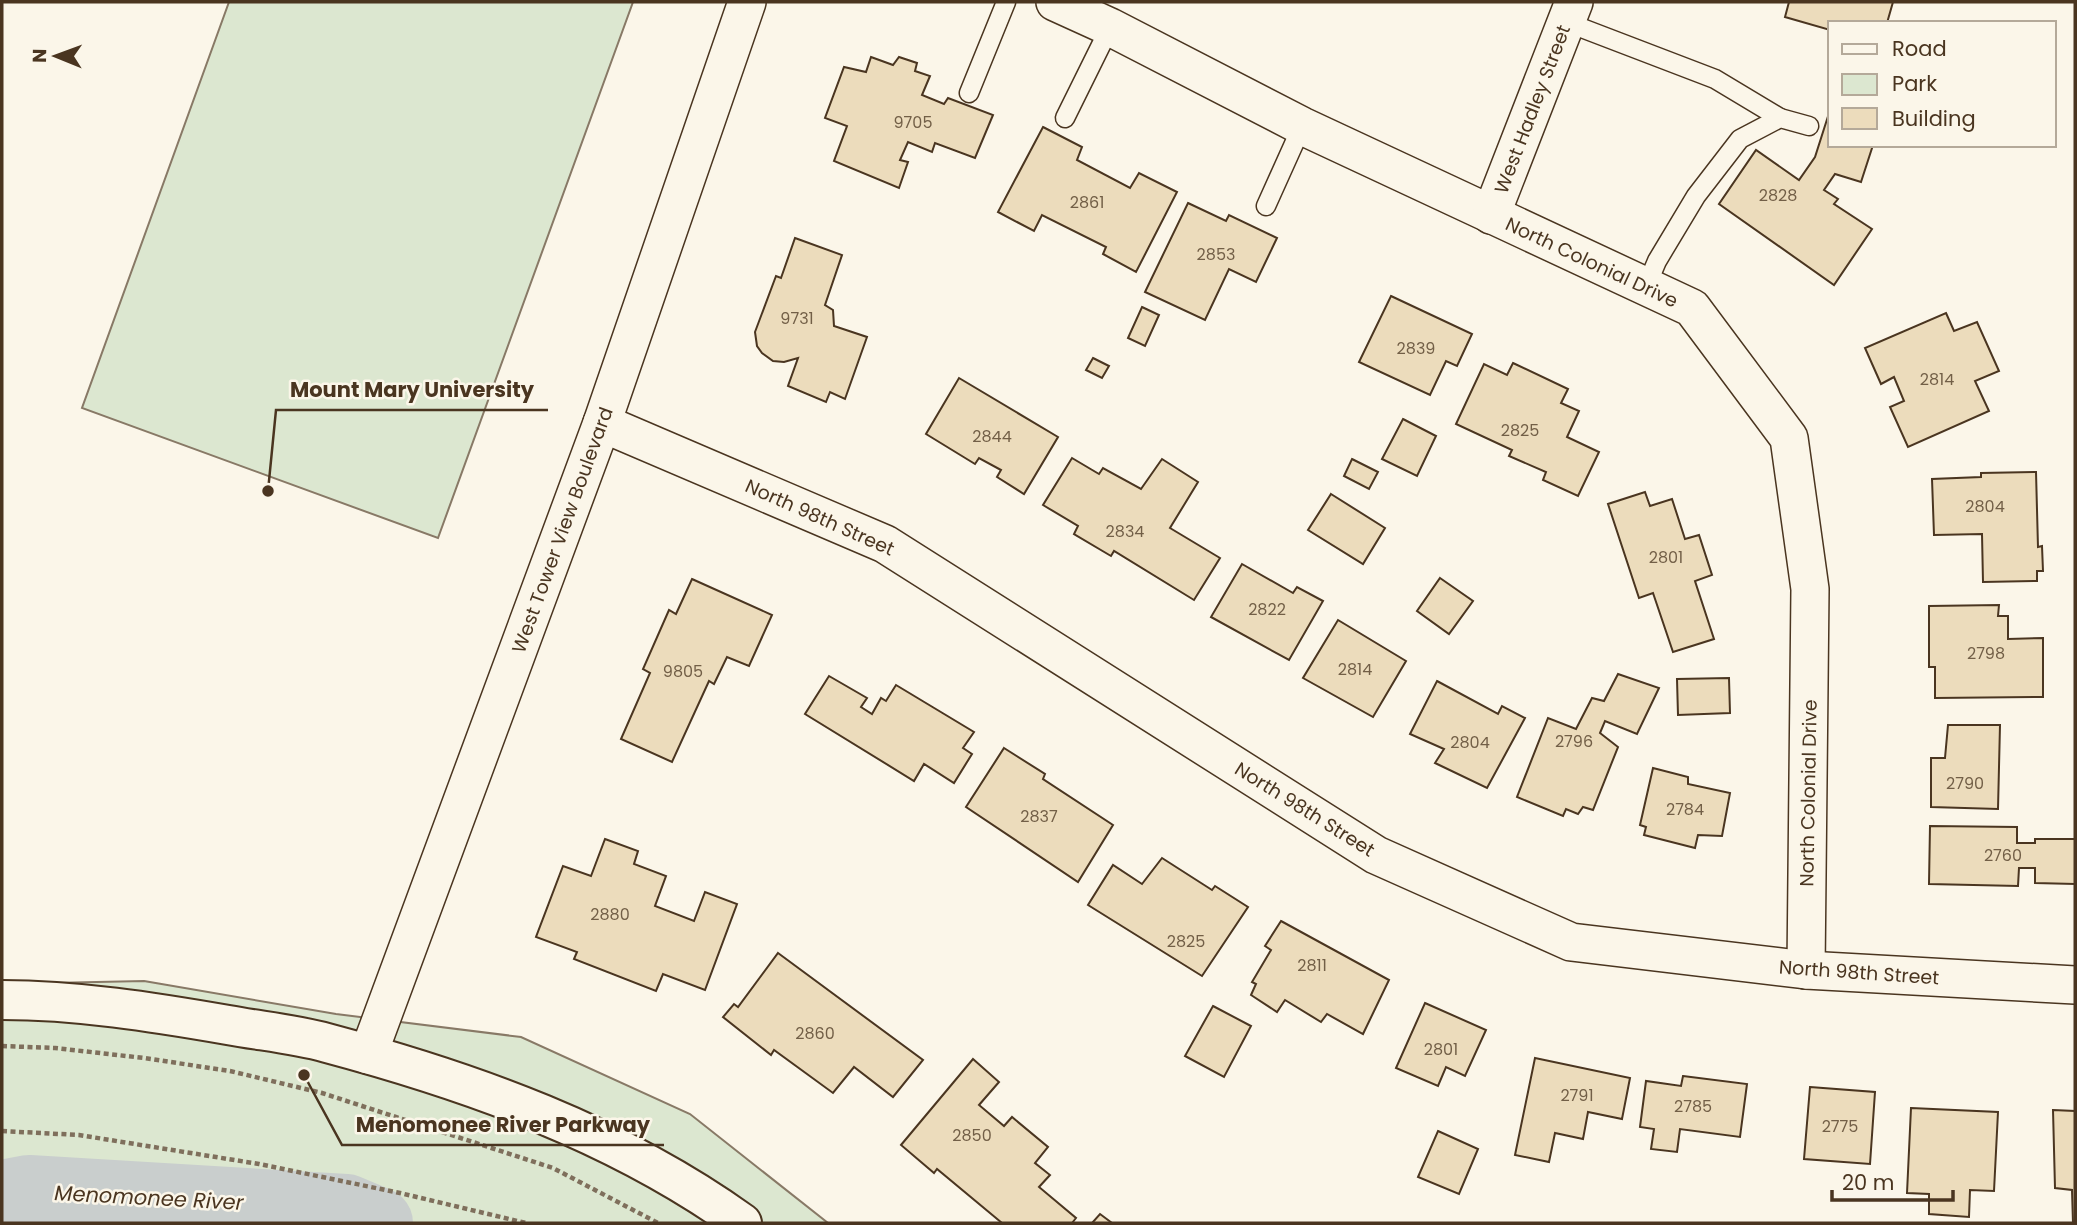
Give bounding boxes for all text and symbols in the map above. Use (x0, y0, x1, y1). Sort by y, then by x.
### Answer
north arrow (21, 21, 91, 91)
street label: West Hadley Street (1488, 21, 1577, 198)
legend (1828, 21, 2056, 147)
text: Road (1892, 34, 1947, 63)
text: N (26, 48, 53, 63)
text: Park (1892, 69, 1937, 98)
text: Building (1892, 104, 1976, 133)
house number: 9705 (894, 111, 932, 134)
house number: 2828 (1759, 184, 1797, 207)
house number: 2861 (1070, 191, 1104, 214)
street label: North Colonial Drive (1501, 211, 1682, 314)
house number: 2853 (1197, 243, 1235, 266)
house number: 9731 (780, 307, 814, 330)
house number: 2839 (1397, 337, 1435, 360)
callout: Mount Mary University (276, 368, 548, 410)
house number: 2814 (1920, 368, 1954, 391)
text: Mount Mary University (290, 375, 535, 404)
street label: West Tower View Boulevard (505, 403, 620, 657)
house number: 2825 (1501, 419, 1539, 442)
house number: 2844 (972, 425, 1012, 448)
street label: North 98th Street (741, 472, 899, 562)
house number: 2804 (1965, 495, 2005, 518)
house number: 2834 (1106, 520, 1144, 543)
house number: 2801 (1649, 546, 1683, 569)
house number: 2822 (1248, 598, 1286, 621)
house number: 2798 (1967, 642, 2005, 665)
house number: 2814 (1338, 658, 1372, 681)
house number: 9805 (663, 660, 703, 683)
street label: North Colonial Drive (1793, 699, 1824, 887)
house number: 2796 (1555, 730, 1593, 753)
house number: 2804 (1450, 731, 1490, 754)
street label: North 98th Street (1230, 755, 1380, 863)
house number: 2790 (1946, 772, 1984, 795)
house number: 2784 (1666, 798, 1704, 821)
house number: 2837 (1020, 805, 1058, 828)
house number: 2760 (1984, 844, 2022, 867)
house number: 2880 (590, 903, 630, 926)
house number: 2825 (1167, 930, 1205, 953)
street label: North 98th Street (1778, 953, 1940, 992)
house number: 2811 (1297, 954, 1327, 977)
house number: 2860 (795, 1022, 835, 1045)
house number: 2801 (1424, 1038, 1458, 1061)
house number: 2791 (1560, 1084, 1594, 1107)
house number: 2785 (1674, 1095, 1712, 1118)
callout: Menomonee River Parkway (342, 1103, 664, 1145)
text: Menomonee River Parkway (356, 1110, 651, 1139)
house number: 2775 (1822, 1115, 1858, 1138)
house number: 2850 (952, 1124, 992, 1147)
scale bar (1832, 1158, 1953, 1202)
text: 20 m (1842, 1168, 1895, 1197)
water label: Menomonee River (54, 1178, 245, 1217)

